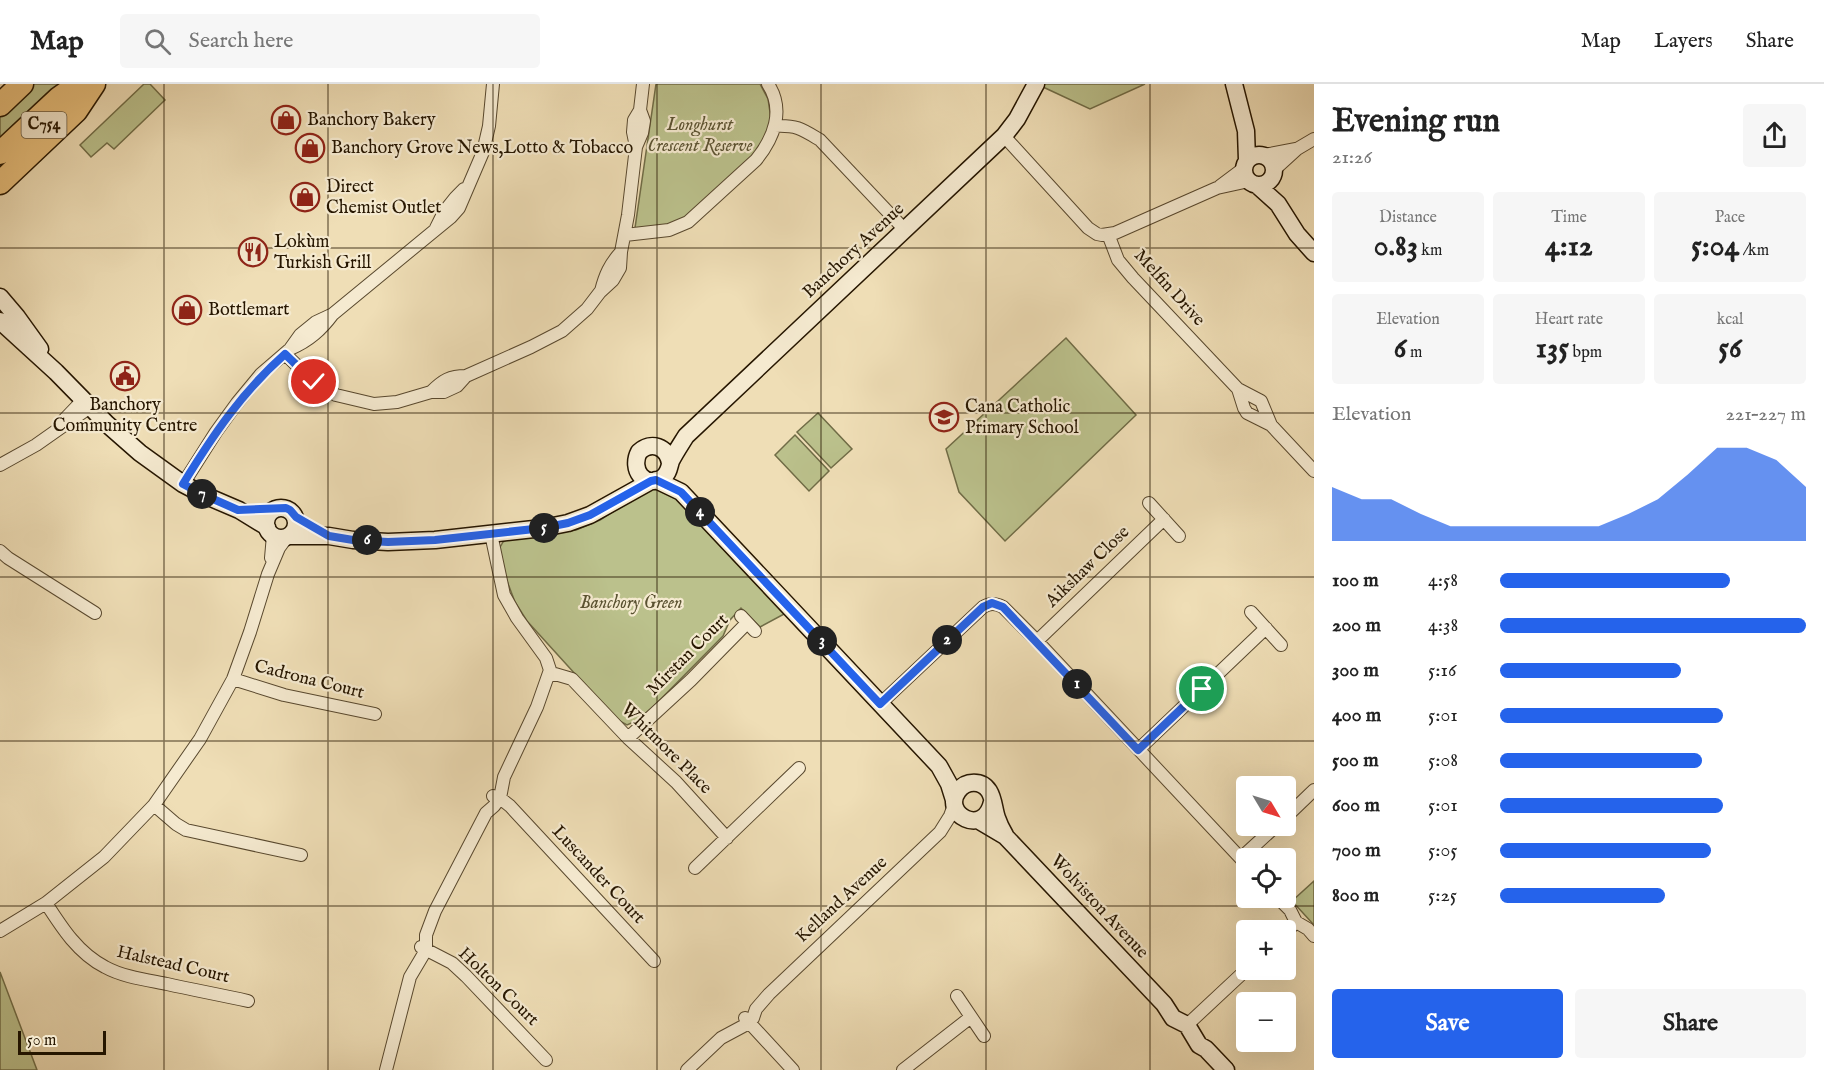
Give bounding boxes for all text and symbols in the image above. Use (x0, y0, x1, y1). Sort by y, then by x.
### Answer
search box (120, 14, 540, 68)
text: Map (30, 24, 84, 59)
icon: search (141, 25, 174, 58)
text: Search here (189, 27, 293, 55)
text: Map (1581, 28, 1621, 55)
text: Layers (1654, 28, 1713, 55)
text: Share (1746, 28, 1794, 55)
text: Evening run (1332, 101, 1500, 143)
shop icon: Banchory Bakery (270, 104, 302, 136)
button: share (1743, 104, 1806, 167)
place label: Banchory Bakery (307, 109, 436, 132)
road number: C754 (22, 112, 66, 138)
park label: Longhurst Crescent Reserve (648, 114, 752, 158)
shop icon: Banchory Grove News,Lotto & Tobacco (294, 132, 326, 164)
place label: Banchory Grove News,Lotto & Tobacco (331, 137, 634, 160)
text: 21:26 (1332, 145, 1372, 170)
place label: Direct Chemist Outlet (326, 176, 442, 220)
shop icon: Direct Chemist Outlet (289, 181, 321, 213)
street label: Banchory Avenue (798, 198, 910, 304)
text: Distance (1379, 208, 1437, 228)
text: Time (1551, 208, 1587, 228)
text: Pace (1715, 208, 1745, 228)
text: 0.83 (1374, 228, 1418, 266)
text: 4:12 (1545, 228, 1593, 266)
text: 5:04 (1691, 228, 1739, 266)
place label: Lokùm Turkish Grill (274, 231, 371, 275)
restaurant icon: Lokùm Turkish Grill (237, 236, 269, 268)
text: km (1418, 241, 1442, 261)
text: /km (1739, 241, 1769, 261)
street label: Melfin Drive (1128, 245, 1210, 331)
shop icon: Bottlemart (171, 294, 203, 326)
place label: Bottlemart (208, 299, 290, 322)
text: Elevation (1376, 310, 1440, 330)
text: Heart rate (1535, 310, 1603, 330)
text: kcal (1717, 310, 1743, 330)
text: 6 (1394, 330, 1406, 368)
text: 135 (1536, 330, 1569, 368)
text: 56 (1718, 330, 1742, 368)
text: m (1406, 343, 1422, 363)
text: bpm (1569, 343, 1602, 363)
pin (288, 356, 339, 407)
public building icon: Banchory Community Centre (109, 360, 141, 392)
icon: check (297, 365, 330, 398)
place label: Banchory Community Centre (53, 394, 197, 438)
place label: Cana Catholic Primary School (965, 396, 1079, 440)
school or university icon: Cana Catholic Primary School (928, 401, 960, 433)
text: Elevation (1332, 402, 1411, 427)
text: 221–227 m (1725, 402, 1806, 427)
pin: 7 (187, 479, 217, 509)
text: 7 (198, 484, 206, 504)
pin: 4 (685, 497, 715, 527)
text: 4 (696, 502, 704, 522)
pin: 5 (529, 513, 559, 543)
text: 5 (541, 518, 547, 538)
street label: Aikshaw Close (1041, 521, 1135, 613)
pin: 6 (352, 525, 382, 555)
text: 6 (364, 530, 370, 550)
text: 100 m (1332, 568, 1379, 593)
text: 4:58 (1428, 568, 1458, 593)
park label: Banchory Green (580, 592, 682, 615)
street label: Mirstan Court (642, 609, 734, 701)
text: 200 m (1332, 613, 1381, 638)
text: 4:38 (1428, 613, 1458, 638)
pin: 2 (932, 625, 962, 655)
pin: 3 (807, 626, 837, 656)
text: 2 (943, 630, 951, 650)
text: 3 (819, 631, 825, 651)
street label: Cadrona Court (252, 655, 366, 705)
text: 300 m (1332, 658, 1379, 683)
text: 5:16 (1428, 658, 1456, 683)
pin (1176, 663, 1227, 714)
pin: 1 (1062, 669, 1092, 699)
icon: arrive (1185, 672, 1218, 705)
text: 1 (1074, 674, 1080, 694)
street label: Whitmore Place (615, 698, 717, 800)
text: 400 m (1332, 703, 1381, 728)
text: 5:01 (1428, 703, 1458, 728)
text: 500 m (1332, 748, 1379, 773)
text: 5:08 (1428, 748, 1458, 773)
north arrow (1236, 776, 1296, 836)
map controls (1236, 776, 1296, 1052)
text: 600 m (1332, 793, 1380, 818)
text: 5:01 (1428, 793, 1458, 818)
street label: Luscander Court (546, 821, 650, 929)
text: 700 m (1332, 838, 1381, 863)
text: 5:05 (1428, 838, 1458, 863)
button: locate (1236, 848, 1296, 908)
street label: Wolviston Avenue (1045, 850, 1153, 964)
street label: Kelland Avenue (791, 852, 893, 948)
text: 800 m (1332, 883, 1379, 908)
text: 5:25 (1428, 883, 1457, 908)
button: + (1236, 920, 1296, 980)
street label: Halstead Court (114, 941, 232, 989)
street label: Holton Court (453, 943, 543, 1031)
button: Save (1332, 989, 1563, 1058)
button: Share (1575, 989, 1806, 1058)
button: − (1236, 992, 1296, 1052)
scale bar (18, 1028, 106, 1056)
text: 50 m (27, 1031, 56, 1051)

